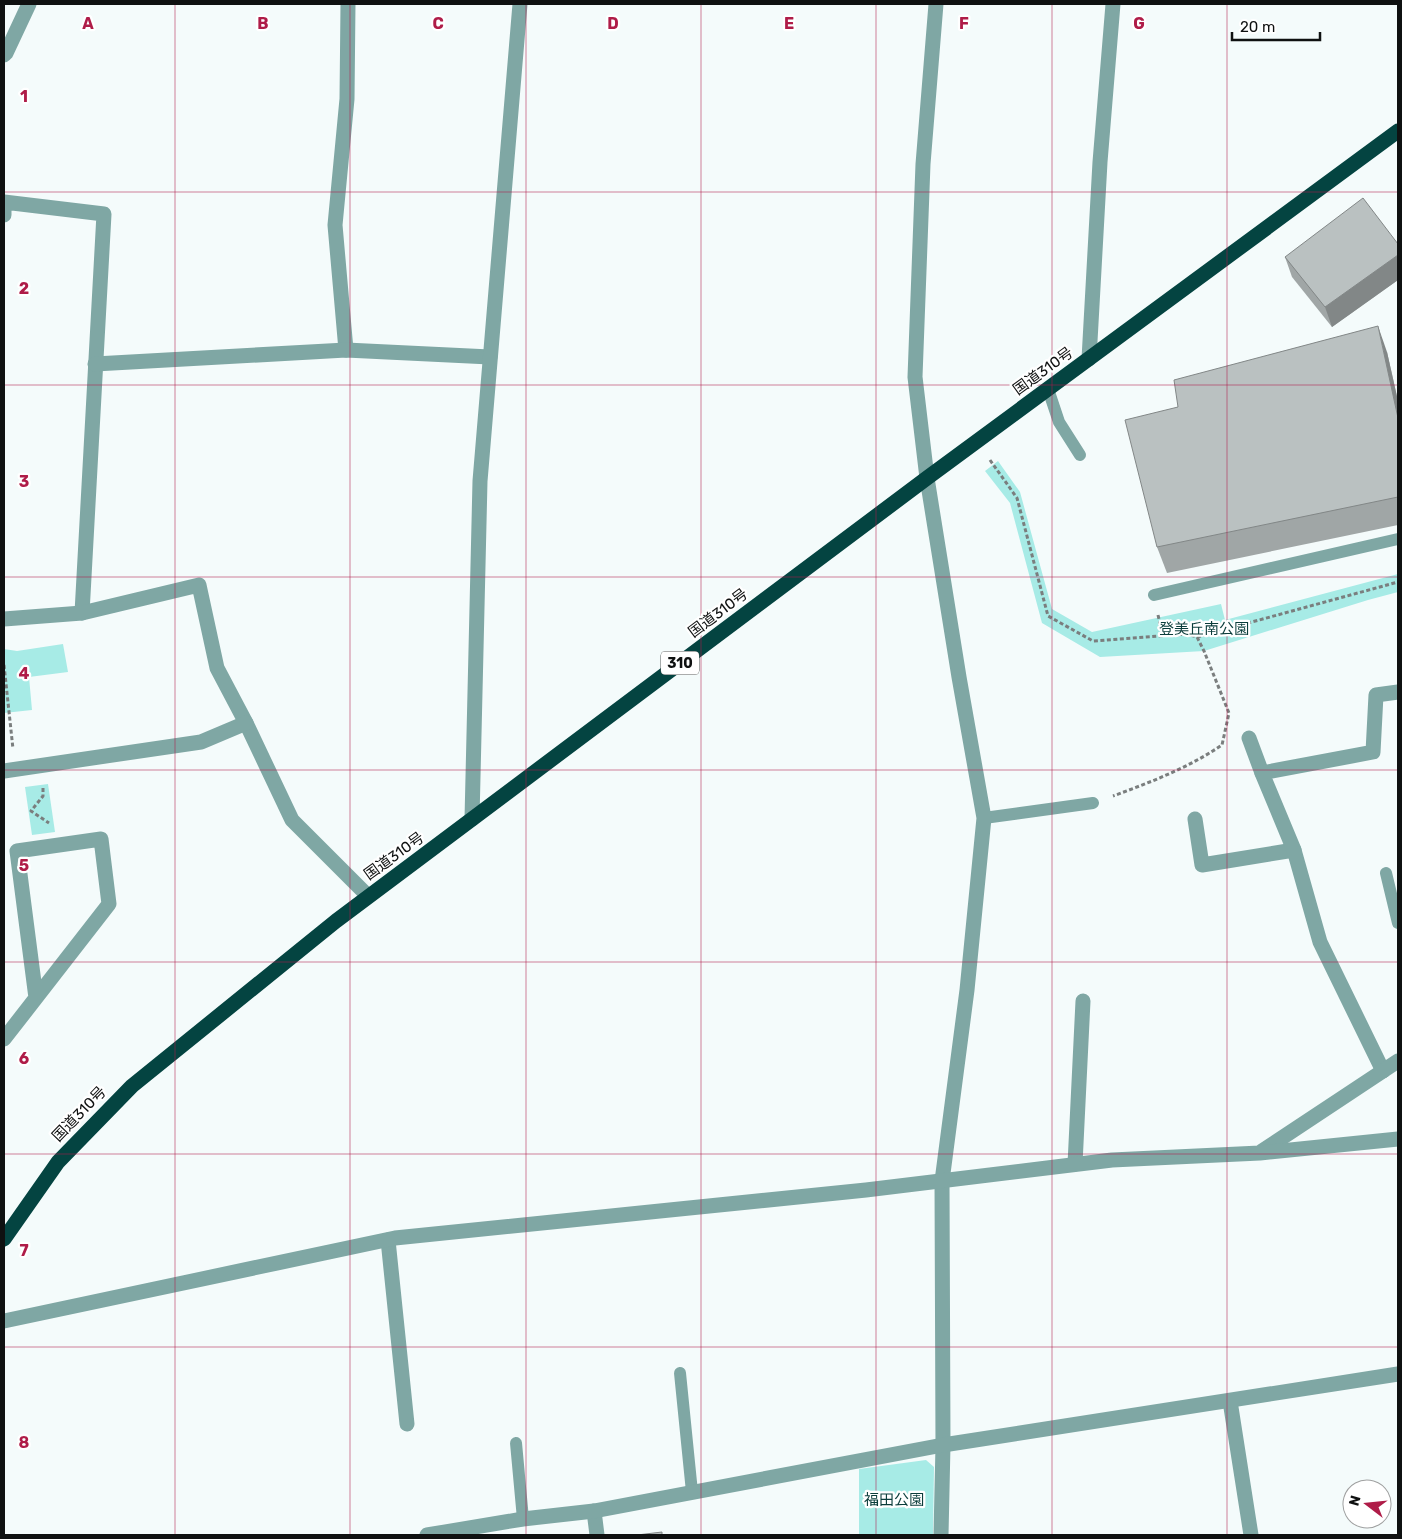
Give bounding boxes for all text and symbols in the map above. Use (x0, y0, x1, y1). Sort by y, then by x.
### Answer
scale bar (1232, 10, 1320, 42)
text: A (82, 14, 94, 33)
text: B (257, 14, 269, 33)
text: C (432, 14, 444, 33)
text: D (607, 14, 619, 33)
text: E (784, 14, 794, 33)
text: F (959, 14, 969, 33)
text: G (1133, 14, 1145, 33)
text: 20 m (1240, 18, 1275, 36)
text: 1 (20, 87, 28, 106)
text: 2 (19, 279, 29, 298)
street label: 国道310号 (1010, 343, 1076, 399)
text: 3 (19, 472, 29, 491)
street label: 国道310号 (685, 585, 751, 641)
park label: 登美丘南公園 (1159, 620, 1249, 638)
road number: 310 (661, 651, 699, 674)
text: 4 (19, 664, 30, 683)
street label: 国道310号 (361, 828, 427, 884)
text: 5 (19, 856, 29, 875)
text: 6 (19, 1049, 29, 1068)
street label: 国道310号 (48, 1083, 110, 1145)
text: 7 (19, 1241, 29, 1260)
text: 8 (19, 1433, 30, 1452)
north arrow (1342, 1479, 1392, 1529)
park label: 福田公園 (864, 1491, 924, 1509)
text: N (1345, 1493, 1365, 1508)

